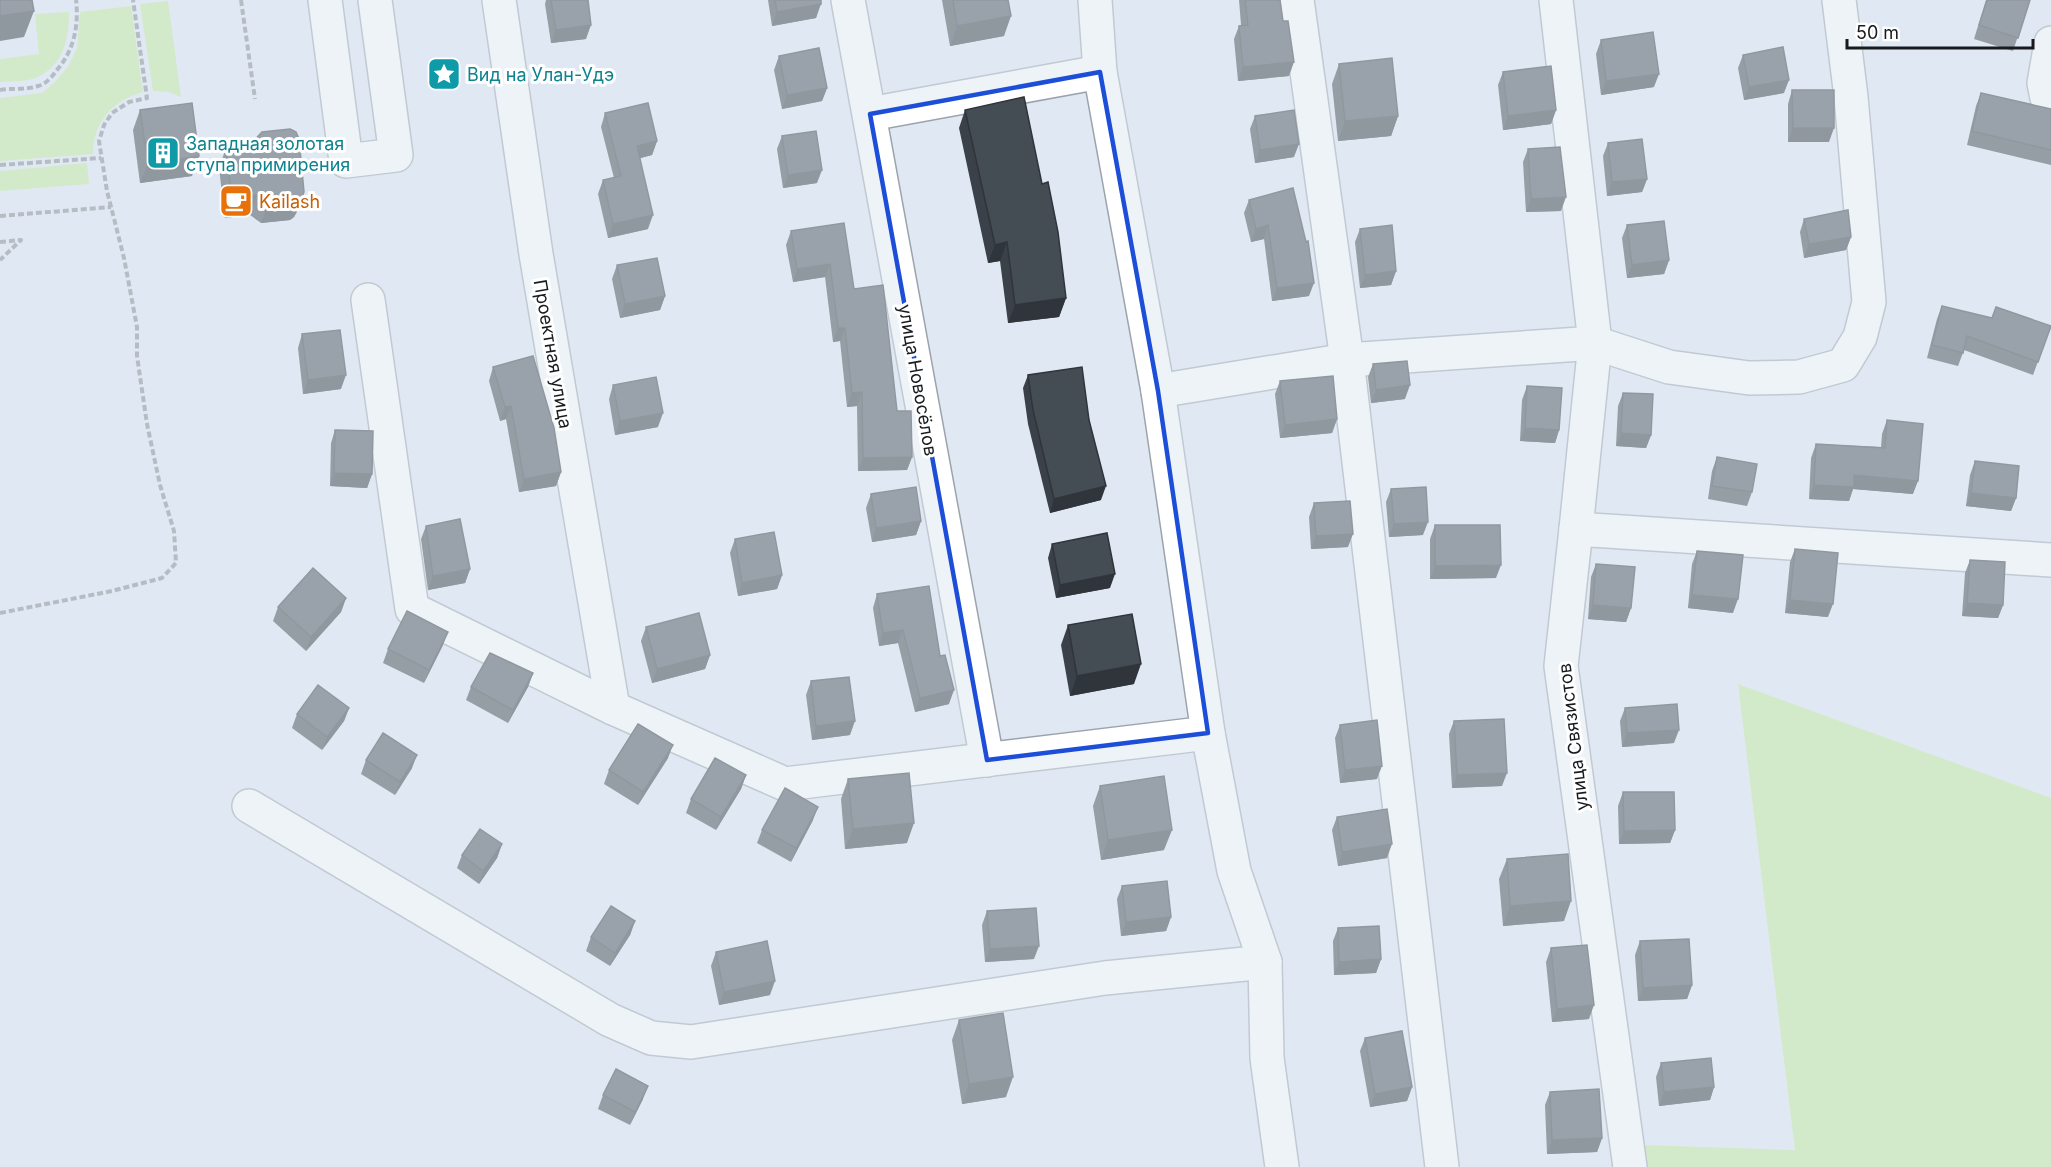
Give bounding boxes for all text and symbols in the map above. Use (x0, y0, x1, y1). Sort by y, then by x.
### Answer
scale bar (1847, 12, 2033, 50)
text: 50 m (1856, 22, 1899, 43)
place icon: Вид на Улан-Удэ (426, 56, 462, 92)
place label: Вид на Улан-Удэ (467, 64, 614, 85)
place label: Западная золотая ступа примирения (186, 133, 350, 175)
building icon: Западная золотая ступа примирения (145, 135, 181, 171)
cafe icon: Kailash (218, 183, 254, 219)
place label: Kailash (259, 191, 320, 212)
street label: Проектная улица (530, 278, 576, 430)
street label: улица Новосёлов (894, 303, 942, 457)
street label: улица Связистов (1554, 662, 1592, 812)

